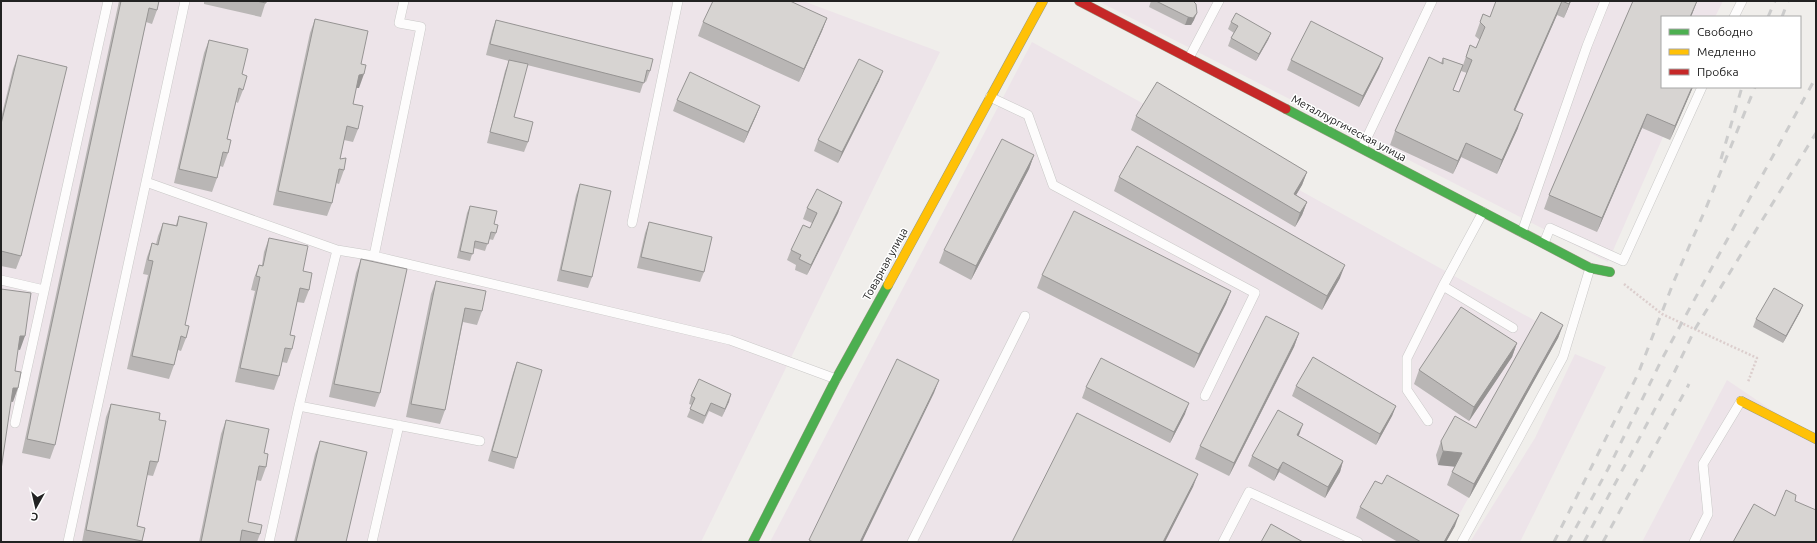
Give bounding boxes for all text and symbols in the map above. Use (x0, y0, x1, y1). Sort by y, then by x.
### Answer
legend (1661, 16, 1801, 88)
text: Свободно (1697, 25, 1753, 38)
text: Медленно (1697, 45, 1756, 58)
text: Пробка (1697, 65, 1739, 78)
street label: Металлургическая улица (1289, 93, 1409, 163)
street label: Товарная улица (860, 226, 910, 302)
north arrow (16, 487, 56, 527)
text: С (30, 510, 39, 523)

